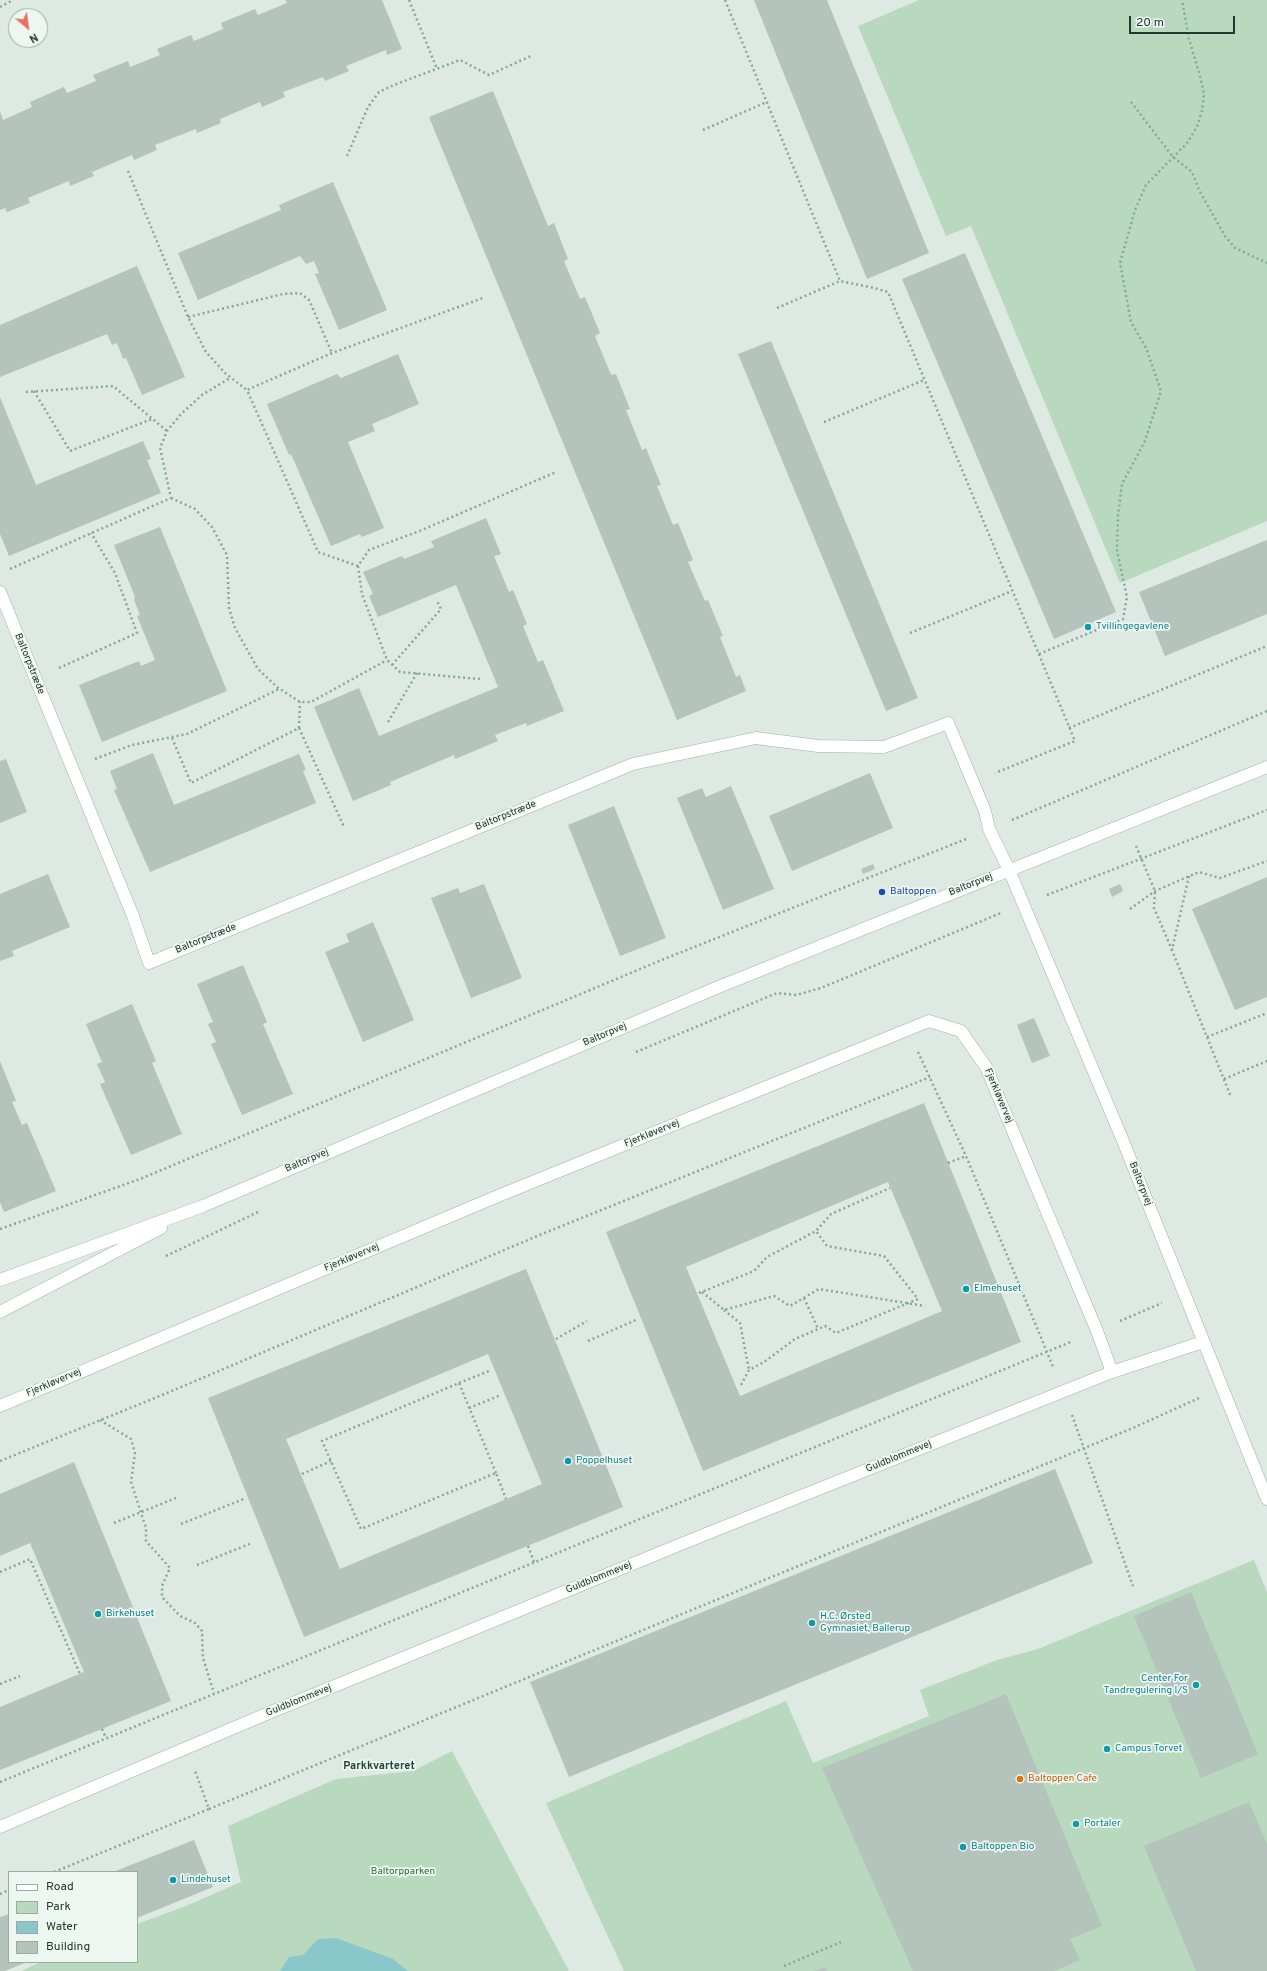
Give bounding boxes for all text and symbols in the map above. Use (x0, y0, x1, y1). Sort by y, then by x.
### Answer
north arrow (8, 8, 48, 48)
scale bar (1131, 8, 1237, 34)
text: 20 m (1136, 15, 1164, 31)
text: N (26, 30, 40, 46)
place label: Tvillingegavlene (1096, 621, 1169, 633)
marker: Tvillingegavlene (1083, 622, 1093, 632)
street label: Baltorpstræde (11, 632, 47, 696)
street label: Baltorpstræde (474, 798, 538, 834)
street label: Baltorpvej (947, 871, 995, 899)
place label: Baltoppen (890, 886, 936, 898)
marker: Baltoppen (877, 887, 887, 897)
street label: Baltorpstræde (174, 921, 238, 957)
street label: Baltorpvej (581, 1020, 629, 1050)
street label: Fjerkløvervej (981, 1067, 1015, 1125)
street label: Fjerkløvervej (623, 1117, 681, 1151)
street label: Baltorpvej (283, 1146, 331, 1176)
street label: Baltorpvej (1126, 1160, 1154, 1208)
street label: Fjerkløvervej (323, 1241, 381, 1275)
place label: Elmehuset (974, 1283, 1022, 1295)
marker: Elmehuset (961, 1284, 971, 1294)
street label: Fjerkløvervej (25, 1366, 83, 1400)
street label: Guldblommevej (864, 1438, 934, 1476)
place label: Poppelhuset (576, 1455, 632, 1467)
marker: Poppelhuset (563, 1456, 573, 1466)
street label: Guldblommevej (564, 1559, 634, 1597)
place label: Birkehuset (106, 1608, 154, 1620)
marker: Birkehuset (93, 1609, 103, 1619)
place label: H.C. Ørsted Gymnasiet, Ballerup (820, 1611, 910, 1634)
marker: H.C. Ørsted Gymnasiet, Ballerup (807, 1618, 817, 1628)
place label: Center For Tandregulering I/S (1104, 1673, 1188, 1696)
marker: Center For Tandregulering I/S (1191, 1680, 1201, 1690)
street label: Guldblommevej (264, 1682, 334, 1720)
place label: Campus Torvet (1115, 1743, 1182, 1755)
marker: Campus Torvet (1102, 1744, 1112, 1754)
district label: Parkkvarteret (343, 1760, 415, 1774)
place label: Baltoppen Cafe (1028, 1773, 1097, 1785)
marker: Baltoppen Cafe (1015, 1774, 1025, 1784)
place label: Portaler (1084, 1818, 1121, 1830)
marker: Portaler (1071, 1819, 1081, 1829)
place label: Baltoppen Bio (971, 1841, 1034, 1853)
marker: Baltoppen Bio (958, 1842, 968, 1852)
park label: Baltorpparken (371, 1866, 435, 1878)
legend (8, 1871, 138, 1963)
place label: Lindehuset (181, 1874, 231, 1886)
marker: Lindehuset (168, 1875, 178, 1885)
text: Road (46, 1879, 74, 1895)
text: Park (46, 1899, 71, 1915)
text: Water (46, 1919, 78, 1935)
text: Building (46, 1939, 90, 1955)

